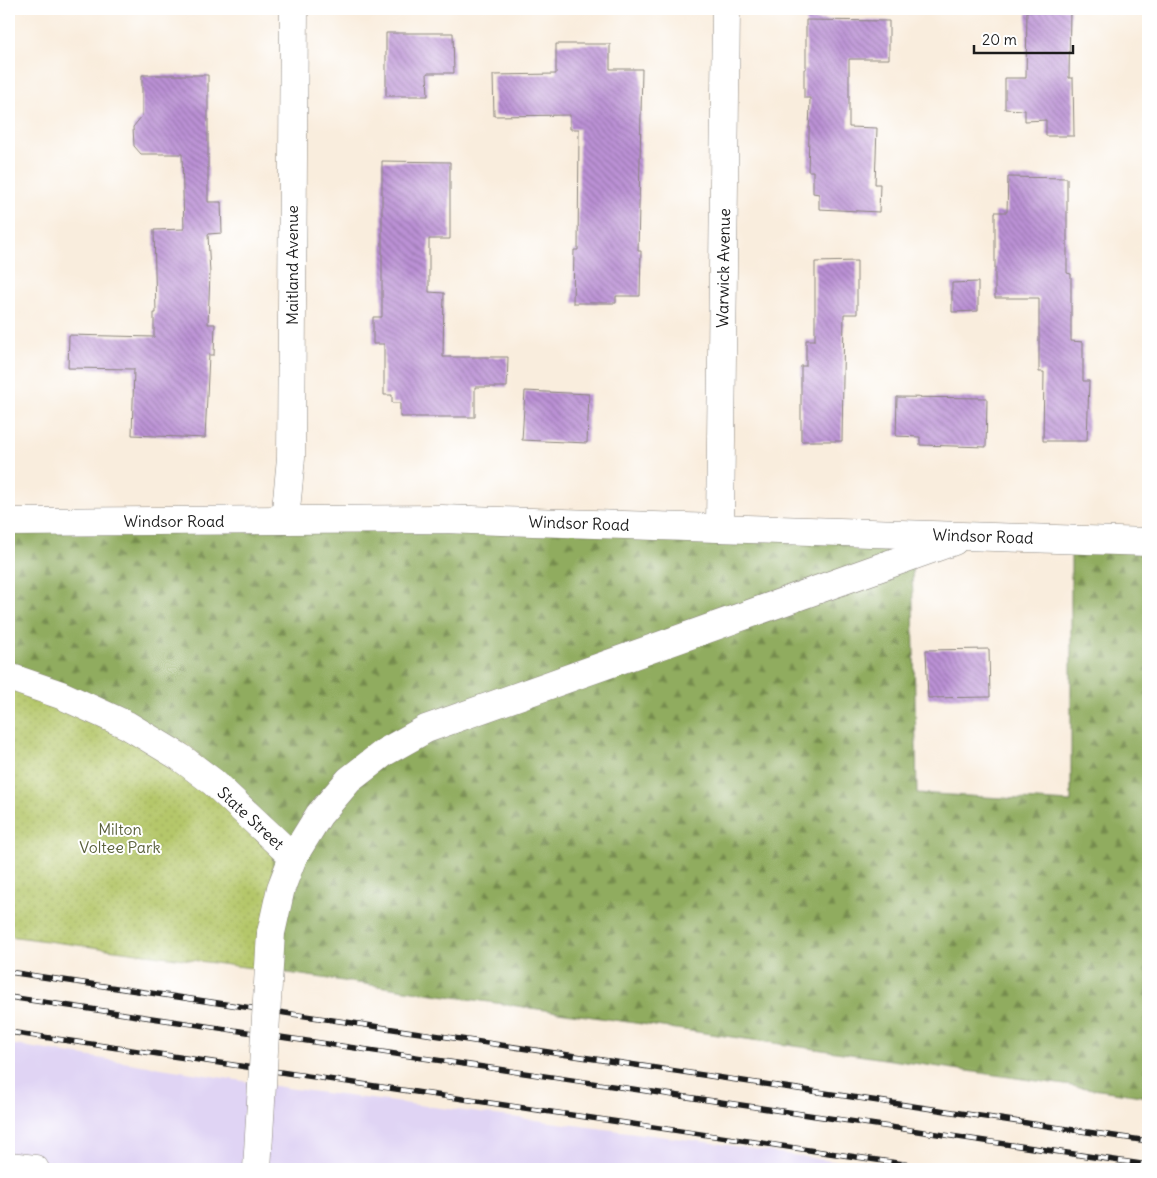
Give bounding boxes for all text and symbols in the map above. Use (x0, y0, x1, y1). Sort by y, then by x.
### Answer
scale bar (974, 22, 1073, 54)
text: 20 m (982, 30, 1017, 49)
street label: Maitland Avenue (282, 205, 302, 325)
street label: Warwick Avenue (712, 208, 734, 328)
street label: Windsor Road (124, 511, 224, 531)
street label: Windsor Road (528, 511, 630, 535)
street label: Windsor Road (932, 524, 1034, 548)
street label: State Street (214, 782, 289, 854)
park label: Milton Voltee Park (79, 819, 161, 857)

